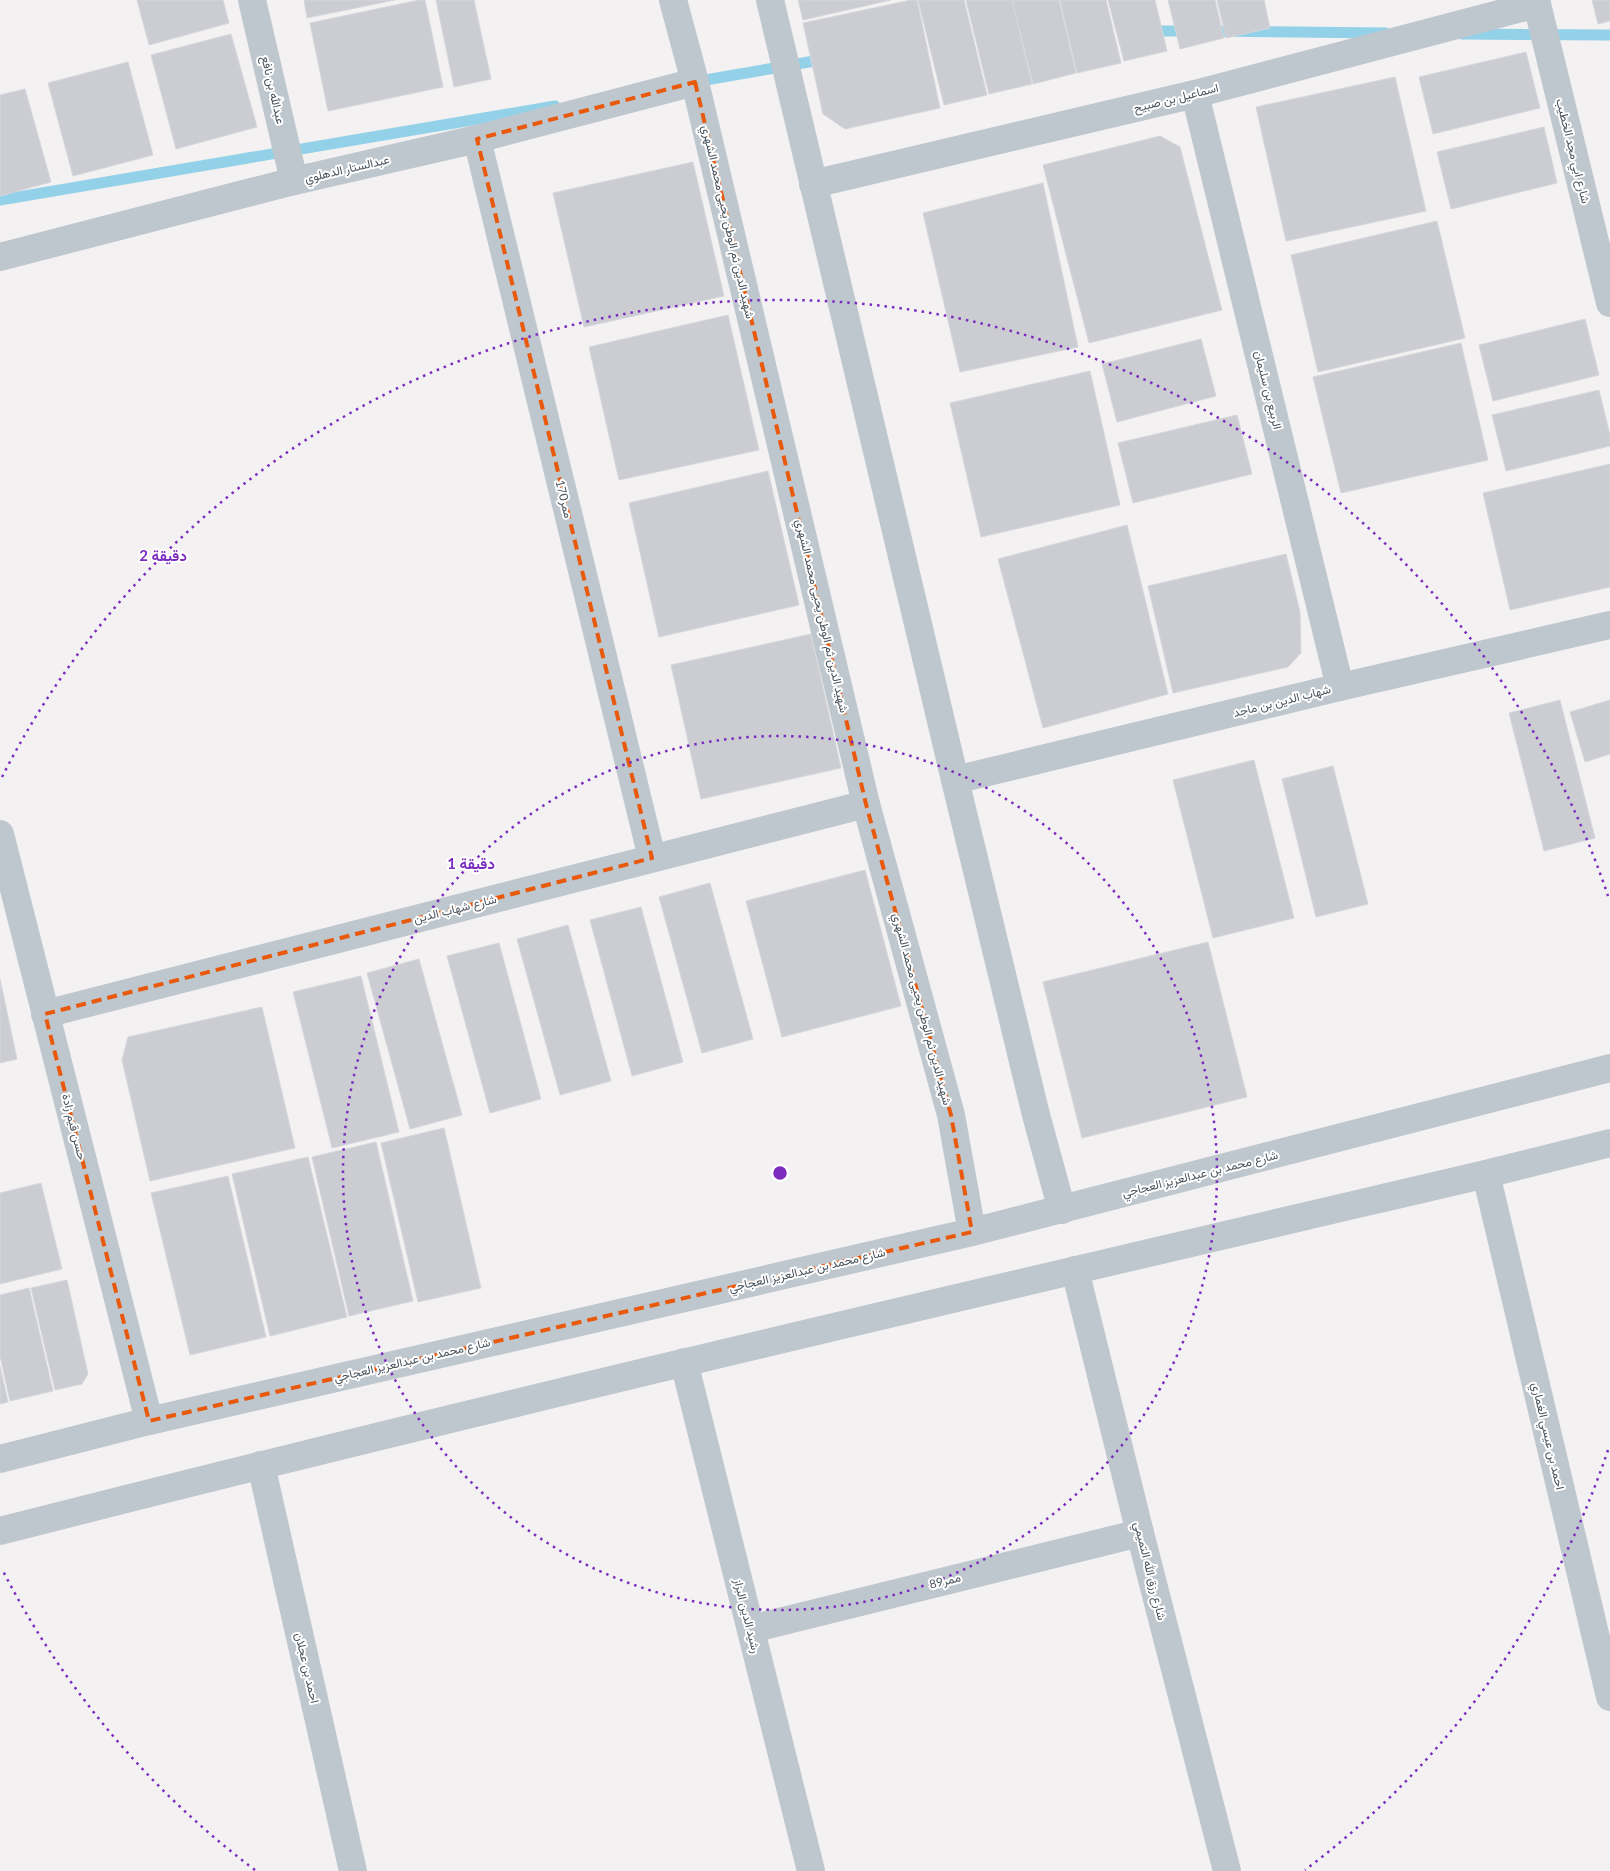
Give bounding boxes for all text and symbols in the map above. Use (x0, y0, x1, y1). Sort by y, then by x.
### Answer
street label: عبدالله بن نافع (256, 54, 289, 126)
street label: اسماعيل بن صبيح (1132, 80, 1220, 117)
street label: شارع ابي مجد الخطيب (1550, 97, 1594, 206)
street label: شهيد الدين ثم الوطن يحيى محمد الشهري (696, 124, 758, 321)
street label: عبدالستار الدهلوي (303, 151, 391, 188)
street label: الربيع بن سليمان (1250, 349, 1285, 431)
street label: ممر170 (552, 478, 576, 520)
street label: شهيد الدين ثم الوطن يحيى محمد الشهري (790, 518, 852, 715)
text: 2 دقيقة (139, 546, 187, 565)
street label: شهاب الدين بن ماجد (1232, 681, 1332, 721)
text: 1 دقيقة (447, 854, 495, 873)
street label: شارع شهاب الدين (412, 891, 498, 928)
street label: شهيد الدين ثم الوطن يحيى محمد الشهري (887, 911, 955, 1107)
street label: حسن قيم زادة (58, 1092, 90, 1162)
street label: شارع محمد بن عبدالعزيز العجاجي (1120, 1147, 1280, 1203)
centre of rings (771, 1164, 789, 1182)
street label: شارع محمد بن عبدالعزيز العجاجي (727, 1244, 887, 1298)
street label: شارع محمد بن عبدالعزيز العجاجي (332, 1334, 492, 1388)
street label: احمد بن عيسي الغماري (1526, 1381, 1568, 1492)
street label: شارع رزق الله التميمي (1128, 1520, 1170, 1622)
street label: ممر89 (928, 1569, 962, 1593)
street label: رشيد الدين البزاز (730, 1576, 764, 1655)
street label: احمد بن عجلان (291, 1631, 323, 1705)

